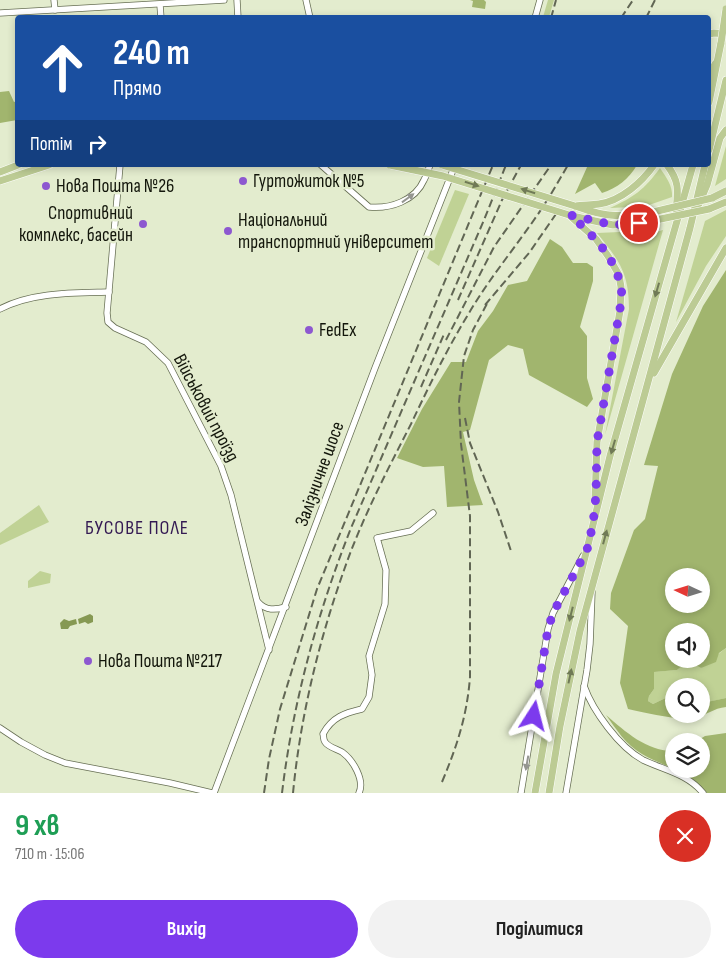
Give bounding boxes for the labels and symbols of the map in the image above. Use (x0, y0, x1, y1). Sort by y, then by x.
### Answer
place label: Гуртожиток №5 (253, 170, 364, 193)
place label: Нова Пошта №26 (56, 175, 174, 198)
marker: Гуртожиток №5 (237, 175, 249, 187)
marker: Нова Пошта №26 (40, 180, 52, 192)
one-way arrow (464, 181, 479, 189)
one-way arrow (521, 186, 536, 194)
one-way arrow (401, 193, 415, 203)
place label: Спортивний комплекс, басейн (19, 202, 133, 247)
pin (618, 202, 660, 244)
place label: Національний транспортний університет (238, 209, 434, 254)
marker: Спортивний комплекс, басейн (137, 218, 149, 230)
marker: Національний транспортний університет (222, 225, 234, 237)
one-way arrow (652, 283, 660, 298)
place label: FedEx (319, 319, 356, 342)
marker: FedEx (303, 324, 315, 336)
street label: Військовий проїзд (168, 350, 244, 466)
street label: Залізничне шосе (290, 418, 350, 530)
one-way arrow (608, 439, 616, 454)
district label: БУСОВЕ ПОЛЕ (85, 516, 189, 540)
one-way arrow (601, 529, 609, 544)
north arrow (665, 568, 710, 612)
one-way arrow (567, 606, 575, 621)
place label: Нова Пошта №217 (98, 650, 223, 673)
marker: Нова Пошта №217 (82, 655, 94, 667)
one-way arrow (566, 669, 574, 684)
position arrow (507, 689, 559, 741)
one-way arrow (522, 755, 530, 771)

